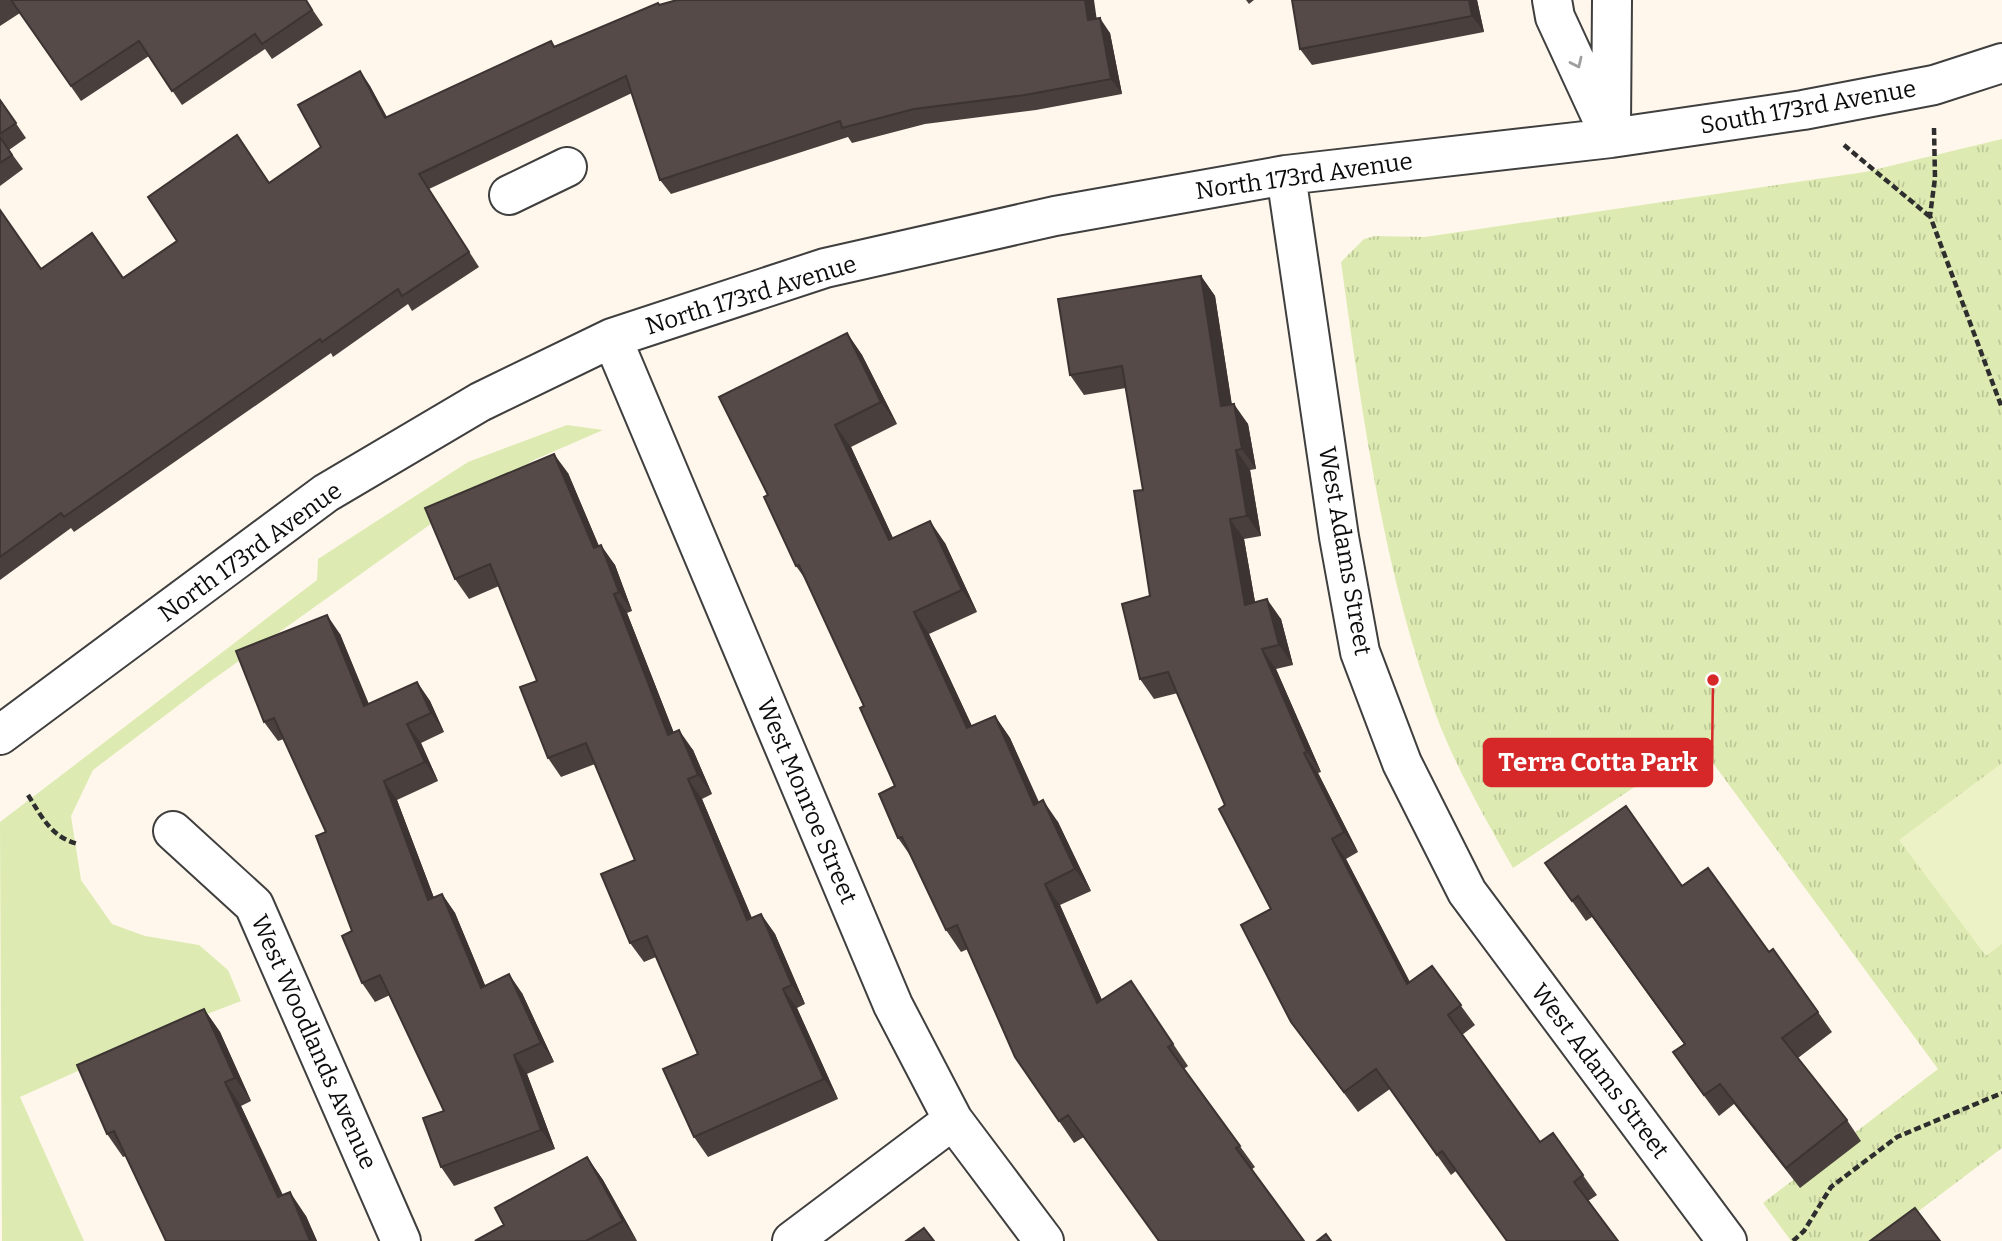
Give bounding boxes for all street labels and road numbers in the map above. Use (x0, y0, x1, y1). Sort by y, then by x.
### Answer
street label: South 173rd Avenue (1698, 74, 1918, 140)
street label: North 173rd Avenue (1194, 147, 1414, 205)
street label: North 173rd Avenue (642, 250, 860, 340)
street label: West Adams Street (1313, 444, 1377, 658)
street label: North 173rd Avenue (153, 476, 347, 628)
street label: West Monroe Street (751, 694, 863, 908)
street label: West Woodlands Avenue (245, 911, 383, 1173)
street label: West Adams Street (1525, 978, 1675, 1164)

